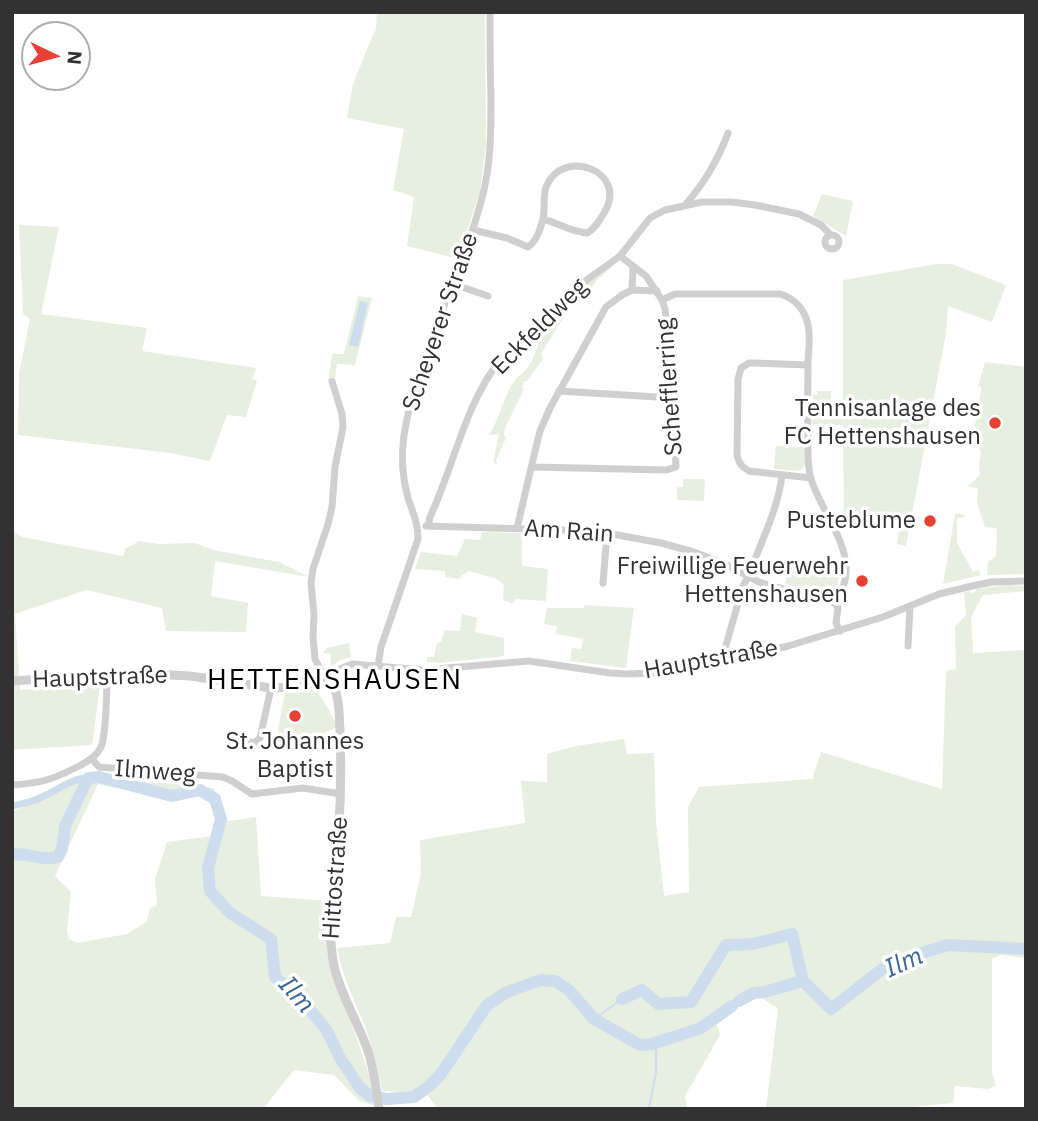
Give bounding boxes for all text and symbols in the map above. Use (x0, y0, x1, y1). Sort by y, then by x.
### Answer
north arrow (21, 21, 91, 91)
text: N (62, 50, 87, 66)
street label: Scheyerer Straße (397, 229, 485, 415)
street label: Eckfeldweg (486, 273, 594, 381)
street label: Schefflerring (651, 317, 689, 457)
place label: Tennisanlage des FC Hettenshausen (784, 395, 981, 451)
marker: Tennisanlage des FC Hettenshausen (987, 415, 1003, 431)
place label: Pusteblume (787, 507, 916, 535)
marker: Pusteblume (922, 513, 938, 529)
street label: Am Rain (523, 515, 615, 549)
place label: Freiwillige Feuerwehr Hettenshausen (617, 553, 848, 609)
marker: Freiwillige Feuerwehr Hettenshausen (854, 573, 870, 589)
street label: Hauptstraße (642, 634, 780, 686)
street label: Hauptstraße (32, 661, 168, 695)
district label: HETTENSHAUSEN (209, 664, 461, 698)
marker: St. Johannes Baptist (287, 708, 303, 724)
place label: St. Johannes Baptist (226, 728, 364, 784)
street label: Ilmweg (114, 755, 196, 789)
street label: Hittostraße (317, 816, 355, 940)
water label: Ilm (880, 941, 928, 985)
water label: Ilm (271, 970, 321, 1020)

